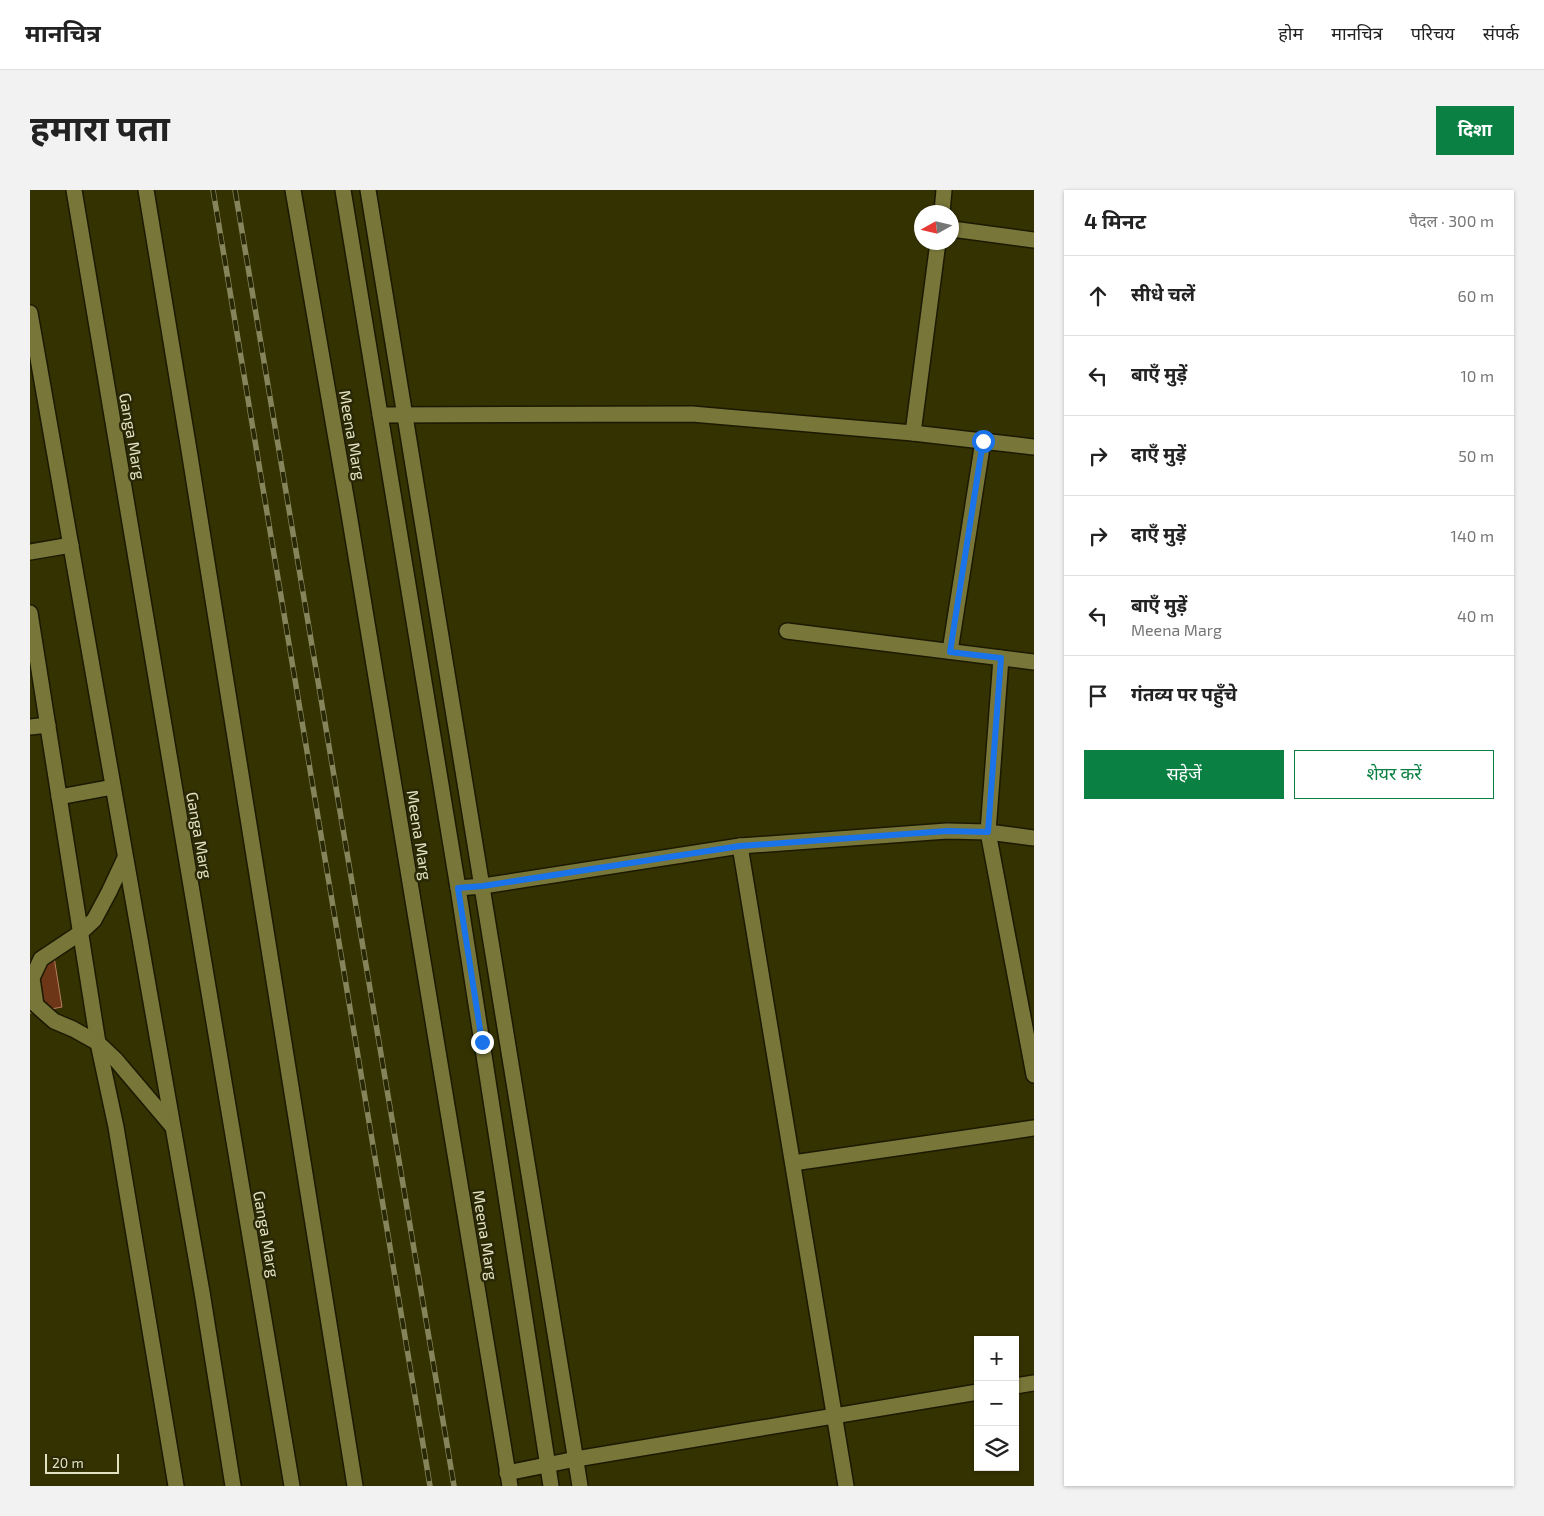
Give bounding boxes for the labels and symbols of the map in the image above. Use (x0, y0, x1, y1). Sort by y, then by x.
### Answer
north arrow (914, 205, 959, 250)
street label: Meena Marg (336, 389, 370, 482)
street label: Ganga Marg (116, 391, 150, 481)
route start (972, 430, 995, 453)
street label: Meena Marg (404, 789, 437, 881)
street label: Ganga Marg (183, 790, 217, 880)
route end (471, 1031, 494, 1054)
street label: Ganga Marg (250, 1189, 284, 1279)
street label: Meena Marg (470, 1189, 503, 1281)
scale bar (45, 1451, 119, 1474)

